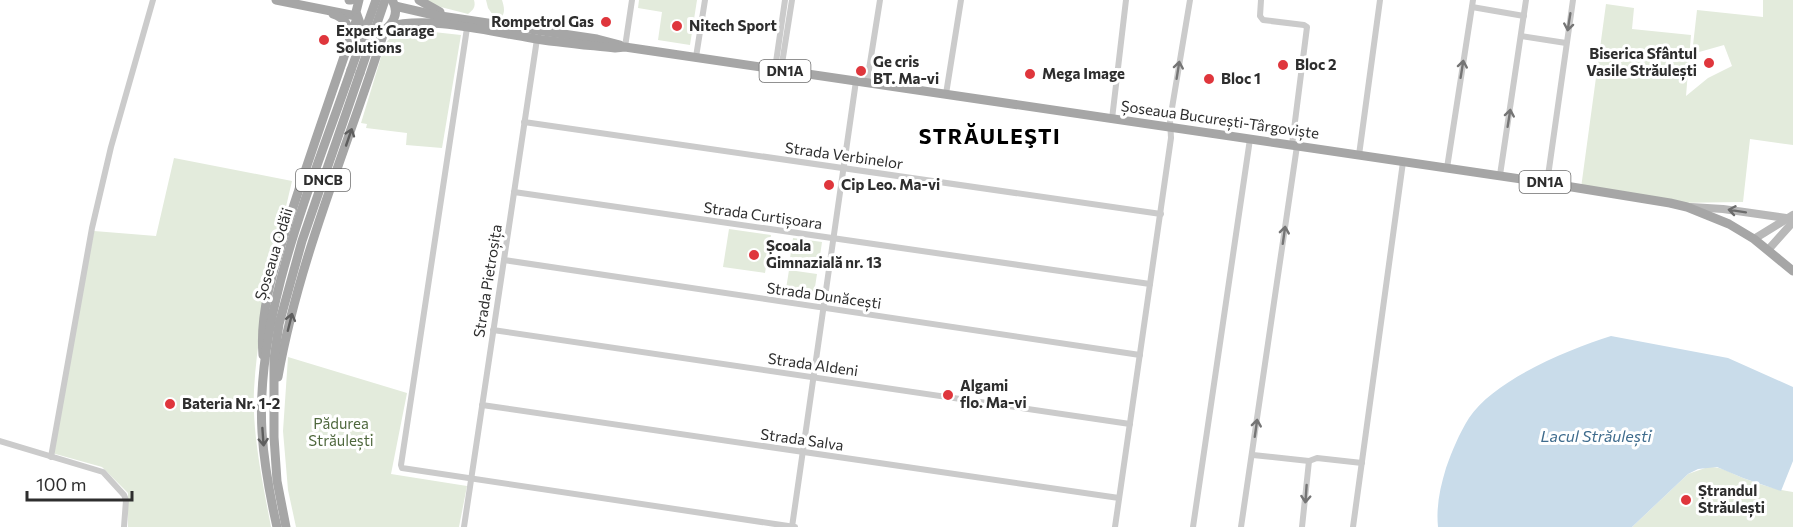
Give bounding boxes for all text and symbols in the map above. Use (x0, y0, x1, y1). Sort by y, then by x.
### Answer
one-way arrow (1564, 11, 1575, 31)
place label: Rompetrol Gas (491, 12, 594, 30)
marker: Rompetrol Gas (599, 15, 613, 29)
place label: Nitech Sport (689, 16, 777, 34)
marker: Nitech Sport (670, 19, 684, 33)
place label: Expert Garage Solutions (336, 21, 435, 56)
marker: Expert Garage Solutions (317, 33, 331, 47)
place label: Biserica Sfântul Vasile Străulești (1586, 44, 1697, 81)
place label: Ge cris BT. Ma-vi (873, 52, 939, 87)
place label: Bloc 2 (1295, 55, 1337, 73)
marker: Biserica Sfântul Vasile Străulești (1702, 56, 1716, 70)
marker: Bloc 2 (1276, 58, 1290, 72)
one-way arrow (1457, 59, 1468, 79)
road number: DN1A (760, 60, 810, 82)
one-way arrow (1173, 61, 1184, 80)
marker: Ge cris BT. Ma-vi (854, 64, 868, 78)
place label: Mega Image (1042, 64, 1125, 82)
marker: Mega Image (1023, 67, 1037, 81)
place label: Bloc 1 (1221, 69, 1261, 87)
marker: Bloc 1 (1202, 72, 1216, 86)
street label: Șoseaua București-Târgoviște (1120, 96, 1321, 144)
one-way arrow (1503, 108, 1514, 128)
district label: STRĂULEŞTI (919, 123, 1061, 148)
one-way arrow (344, 128, 355, 146)
street label: Strada Verbinelor (784, 138, 904, 172)
road number: DNCB (296, 169, 350, 191)
road number: DN1A (1520, 171, 1570, 193)
place label: Cip Leo. Ma-vi (841, 175, 940, 193)
marker: Cip Leo. Ma-vi (822, 178, 836, 192)
street label: Strada Curtișoara (702, 198, 824, 234)
street label: Șoseaua Odăii (250, 205, 298, 303)
one-way arrow (1727, 206, 1747, 217)
street label: Strada Pietroșița (469, 223, 507, 339)
one-way arrow (1279, 225, 1290, 245)
place label: Școala Gimnazială nr. 13 (766, 236, 882, 271)
marker: Școala Gimnazială nr. 13 (747, 248, 761, 262)
street label: Strada Dunăcești (765, 278, 883, 314)
one-way arrow (284, 313, 296, 332)
street label: Strada Aldeni (767, 349, 859, 379)
place label: Algami flo. Ma-vi (960, 376, 1027, 411)
marker: Algami flo. Ma-vi (941, 388, 955, 402)
place label: Bateria Nr. 1-2 (182, 394, 280, 412)
marker: Bateria Nr. 1-2 (163, 397, 177, 411)
park label: Pădurea Străulești (308, 414, 374, 451)
one-way arrow (1251, 418, 1262, 438)
street label: Strada Salva (759, 424, 845, 454)
water label: Lacul Străulești (1540, 426, 1652, 447)
one-way arrow (258, 427, 269, 447)
scale bar (27, 464, 132, 502)
text: 100 m (36, 473, 86, 495)
place label: Ștrandul Străulești (1698, 481, 1765, 518)
one-way arrow (1300, 483, 1311, 503)
marker: Ștrandul Străulești (1679, 493, 1693, 507)

